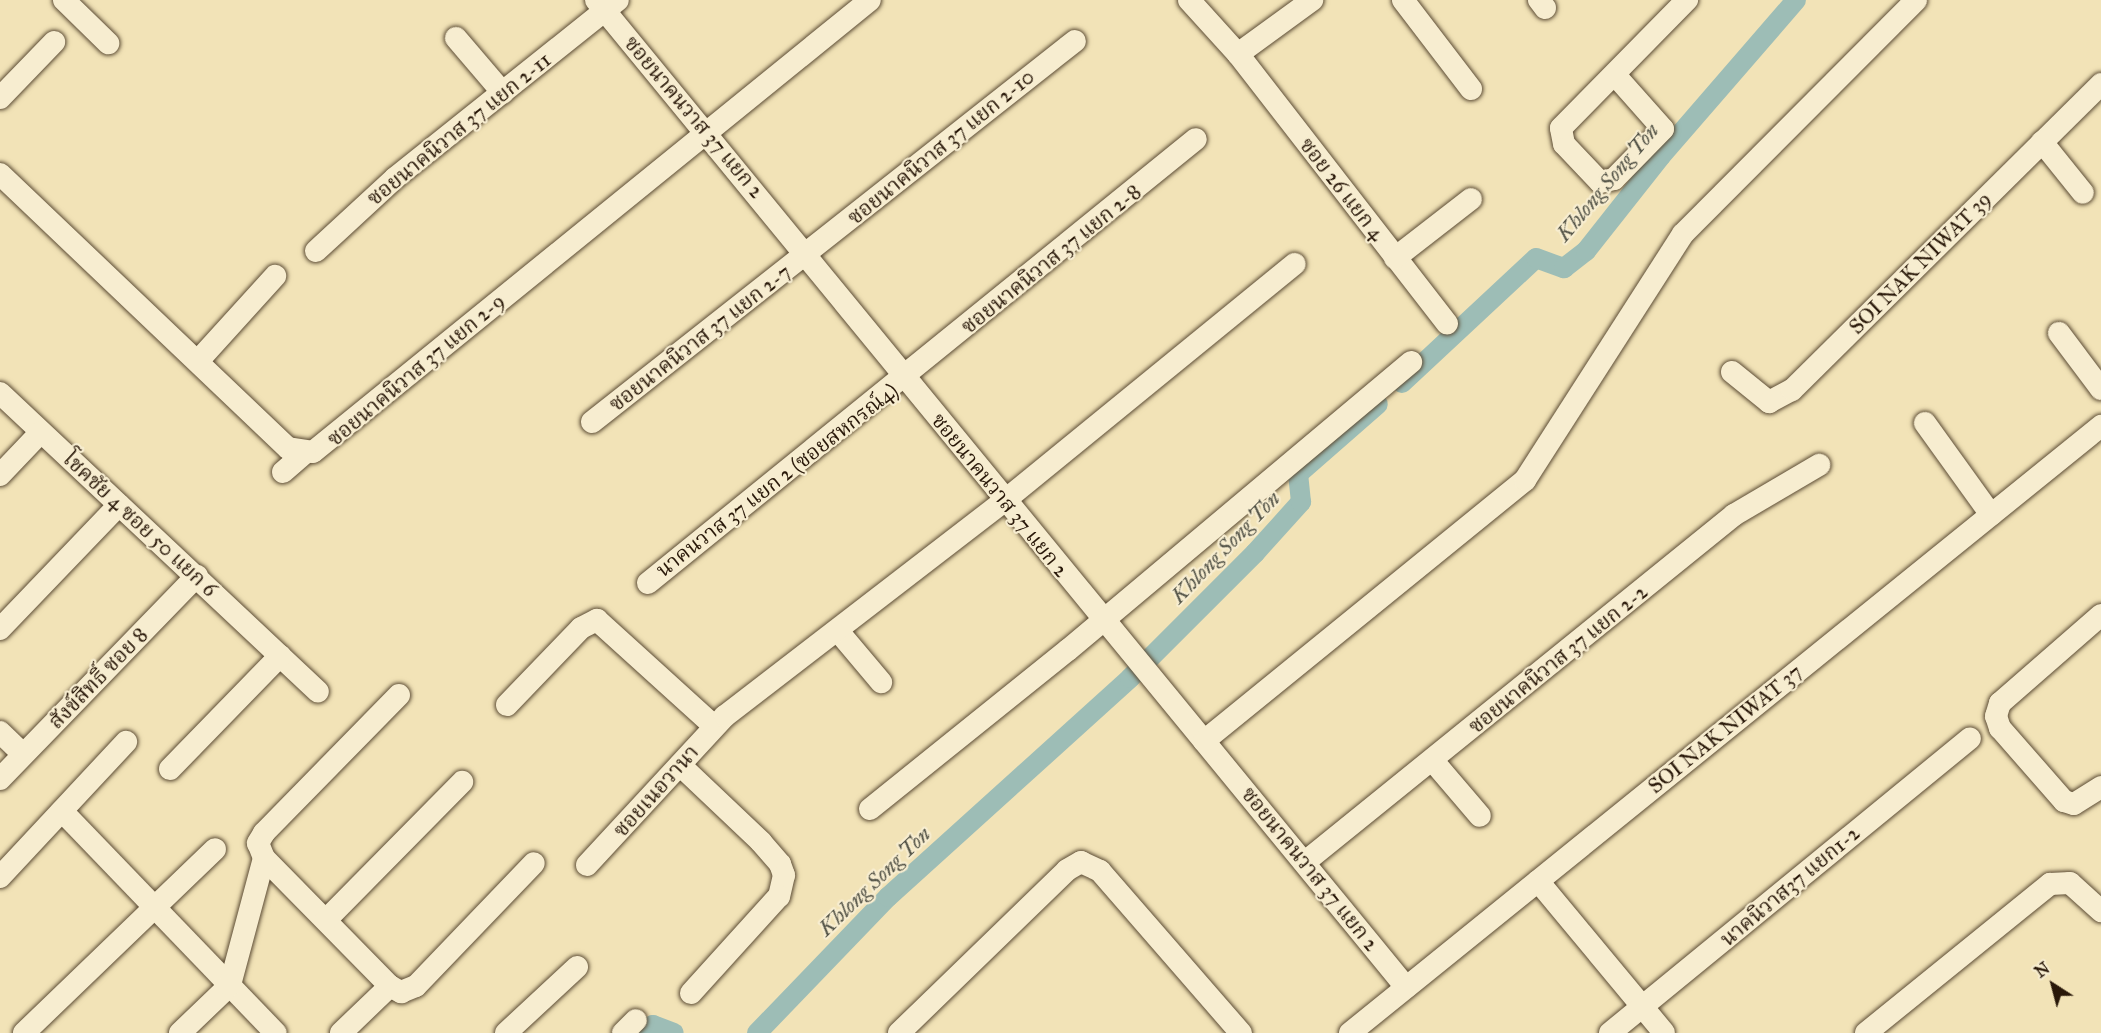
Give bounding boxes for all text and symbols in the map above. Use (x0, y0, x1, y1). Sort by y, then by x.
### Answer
street label: ซอยนาคนวาส 37 แยก 2 (619, 31, 769, 203)
street label: ซอยนาคนิวาส 37 แยก 2-11 (362, 47, 556, 211)
street label: ซอยนาคนิวาส 37 แยก 2-10 (843, 64, 1039, 230)
water label: Khlong Song Ton (1550, 118, 1664, 246)
street label: ซอย 26 แยก 4 (1294, 133, 1390, 245)
street label: ซอยนาคนิวาส 37 แยก 2-8 (956, 179, 1146, 339)
street label: SOI NAK NIWAT 39 (1844, 187, 1996, 339)
street label: ซอยนาคนิวาส 37 แยก 2-7 (604, 259, 796, 417)
street label: ซอยนาคนิวาส 37 แยก 2-9 (322, 288, 510, 452)
street label: นาคนวาส 37 แยก 2 (ซอยสหกรณ์4) (651, 378, 903, 582)
street label: ซอยนาคนวาส 37 แยก 2 (926, 408, 1074, 582)
street label: โชคชัย 4 ซอย 50 แยก 6 (58, 446, 222, 602)
water label: Khlong Song Ton (1165, 485, 1285, 609)
street label: ซอยนาคนิวาส 37 แยก 2-2 (1464, 579, 1652, 739)
street label: สังข์สิทธิ์ ซอย 8 (43, 622, 153, 734)
street label: SOI NAK NIWAT 37 (1643, 659, 1807, 799)
street label: ซอยเนอวานา (608, 740, 704, 842)
street label: ซอยนาคนวาส 37 แยก 2 (1236, 782, 1384, 956)
street label: นาคนิวาส37 แยก1-2 (1715, 820, 1865, 952)
water label: Khlong Song Ton (812, 821, 936, 941)
north arrow (2023, 955, 2083, 1015)
text: N (2031, 958, 2053, 982)

